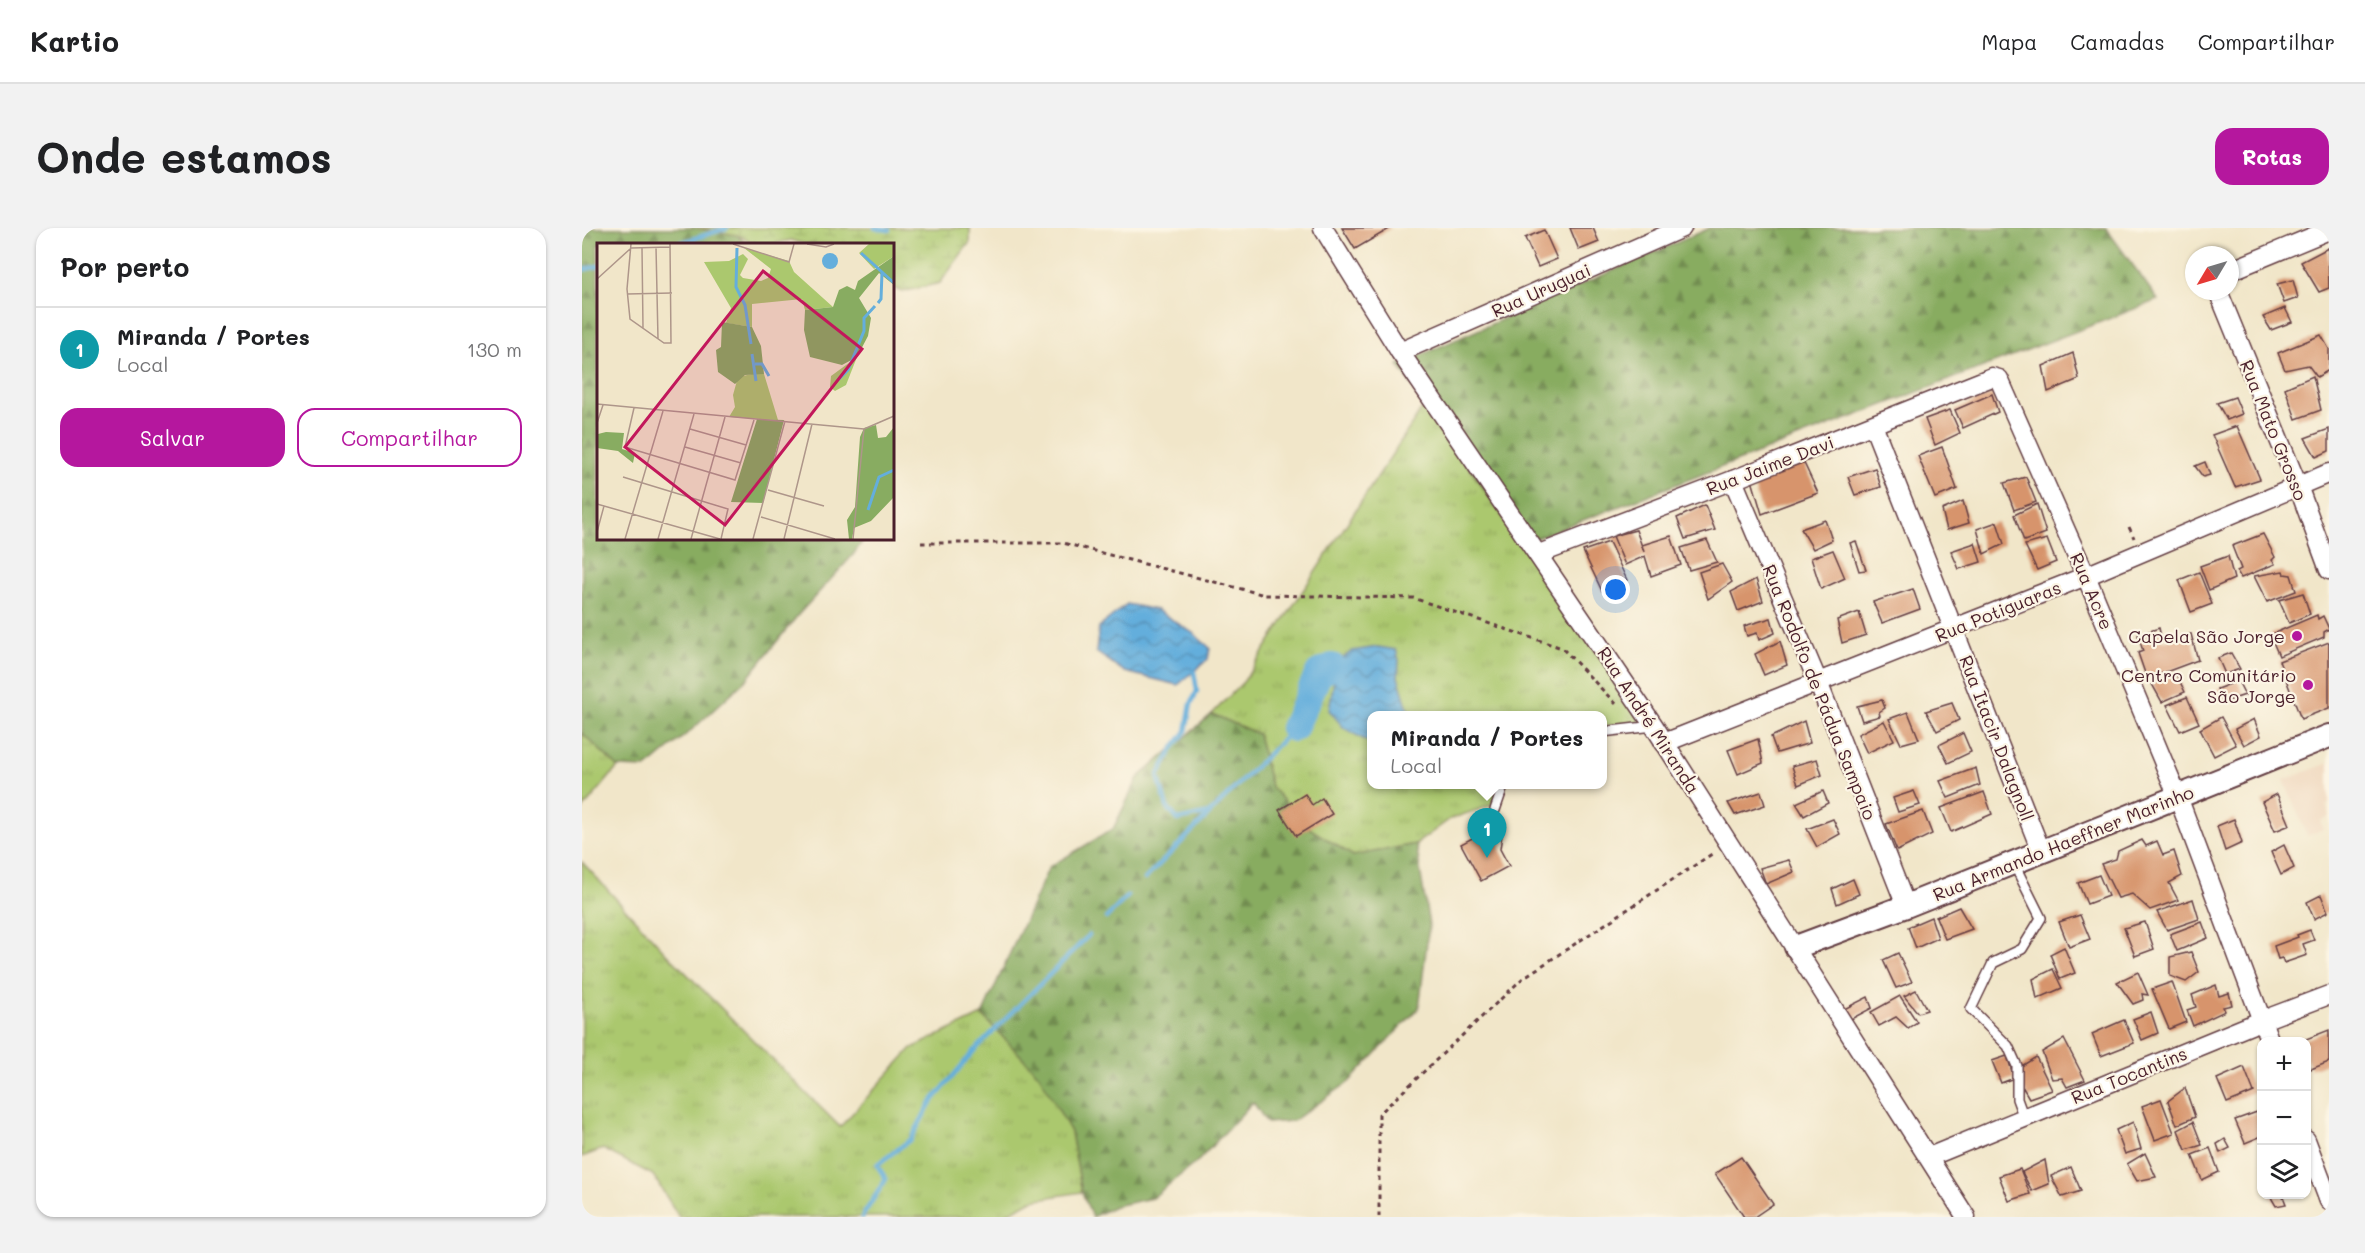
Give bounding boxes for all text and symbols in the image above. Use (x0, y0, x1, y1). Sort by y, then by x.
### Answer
text: Kartio (30, 23, 119, 59)
text: Mapa (1981, 28, 2037, 55)
text: Camadas (2070, 28, 2165, 55)
text: Compartilhar (2198, 28, 2335, 55)
button: Rotas (2215, 128, 2329, 185)
text: Onde estamos (36, 129, 332, 184)
inset map (597, 243, 894, 540)
north arrow (2185, 246, 2239, 300)
text: Por perto (60, 250, 189, 284)
street label: Rua Uruguai (1488, 257, 1594, 323)
text: Miranda / Portes (117, 322, 310, 351)
text: 1 (75, 336, 84, 362)
text: 130 m (467, 336, 522, 362)
text: Local (117, 351, 169, 377)
street label: Rua Mato Grosso (2235, 356, 2313, 504)
button: Salvar (60, 408, 285, 467)
button: Compartilhar (297, 408, 522, 467)
street label: Rua Jaime Davi (1703, 430, 1837, 500)
street label: Rua Acre (2065, 549, 2119, 633)
street label: Rua Rodolfo de Pádua Sampaio (1758, 561, 1882, 824)
your location (1601, 575, 1630, 604)
street label: Rua Potiguaras (1931, 575, 2065, 647)
place label: Capela São Jorge (2128, 624, 2285, 648)
marker: Capela São Jorge (2290, 629, 2304, 643)
street label: Rua André Miranda (1592, 642, 1706, 798)
street label: Rua Itacir Dalagnoll (1954, 652, 2040, 824)
place label: Centro Comunitário São Jorge (2121, 663, 2296, 708)
marker: Centro Comunitário São Jorge (2301, 678, 2315, 692)
popup (1367, 711, 1607, 789)
text: Miranda / Portes (1391, 723, 1583, 752)
text: Local (1391, 752, 1442, 778)
street label: Rua Armando Haeffner Marinho (1929, 779, 2197, 906)
pin: 1 (1468, 808, 1506, 858)
map controls (2257, 1037, 2311, 1199)
button: + (2257, 1037, 2311, 1091)
street label: Rua Tocantins (2067, 1041, 2191, 1109)
button: − (2257, 1091, 2311, 1145)
button: layers (2257, 1145, 2311, 1199)

